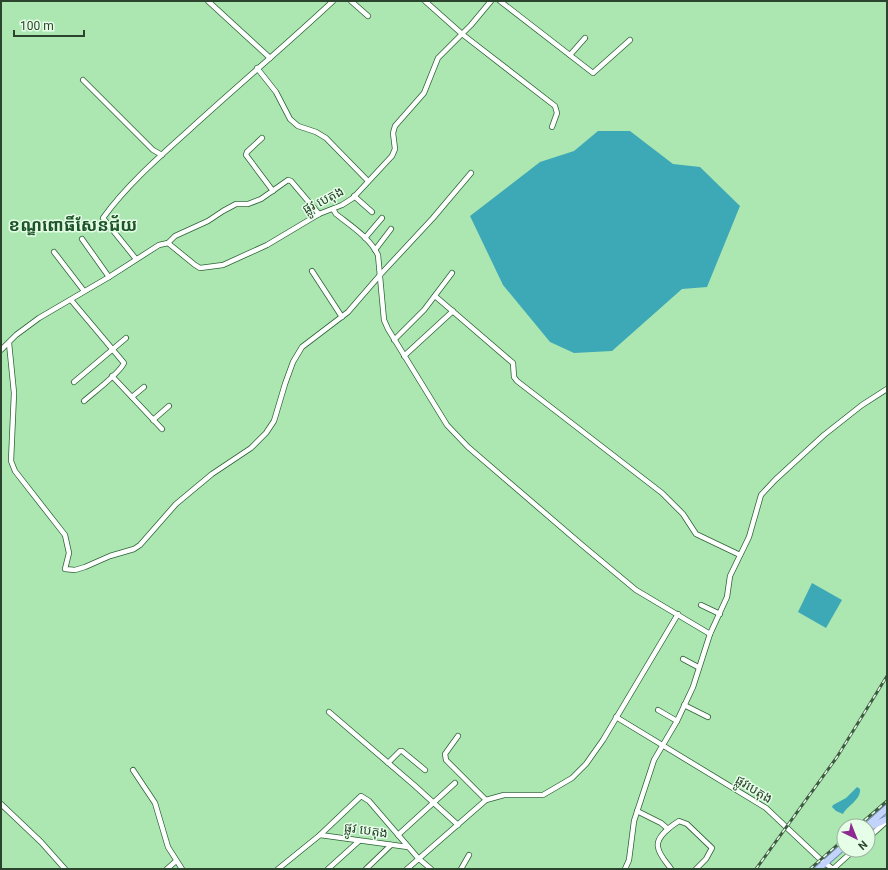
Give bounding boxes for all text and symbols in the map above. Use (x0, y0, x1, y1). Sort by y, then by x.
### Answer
scale bar (14, 12, 84, 38)
text: 100 m (20, 19, 54, 33)
street label: ផ្លូវ បេតុង (300, 183, 348, 220)
district label: ខណ្ឌពោធិ៍សែនជ័យ (9, 214, 137, 236)
street label: ផ្លូវបេតុង (731, 772, 775, 809)
north arrow (836, 818, 876, 858)
street label: ផ្លូវ បេតុង (343, 819, 389, 844)
text: N (855, 838, 870, 853)

